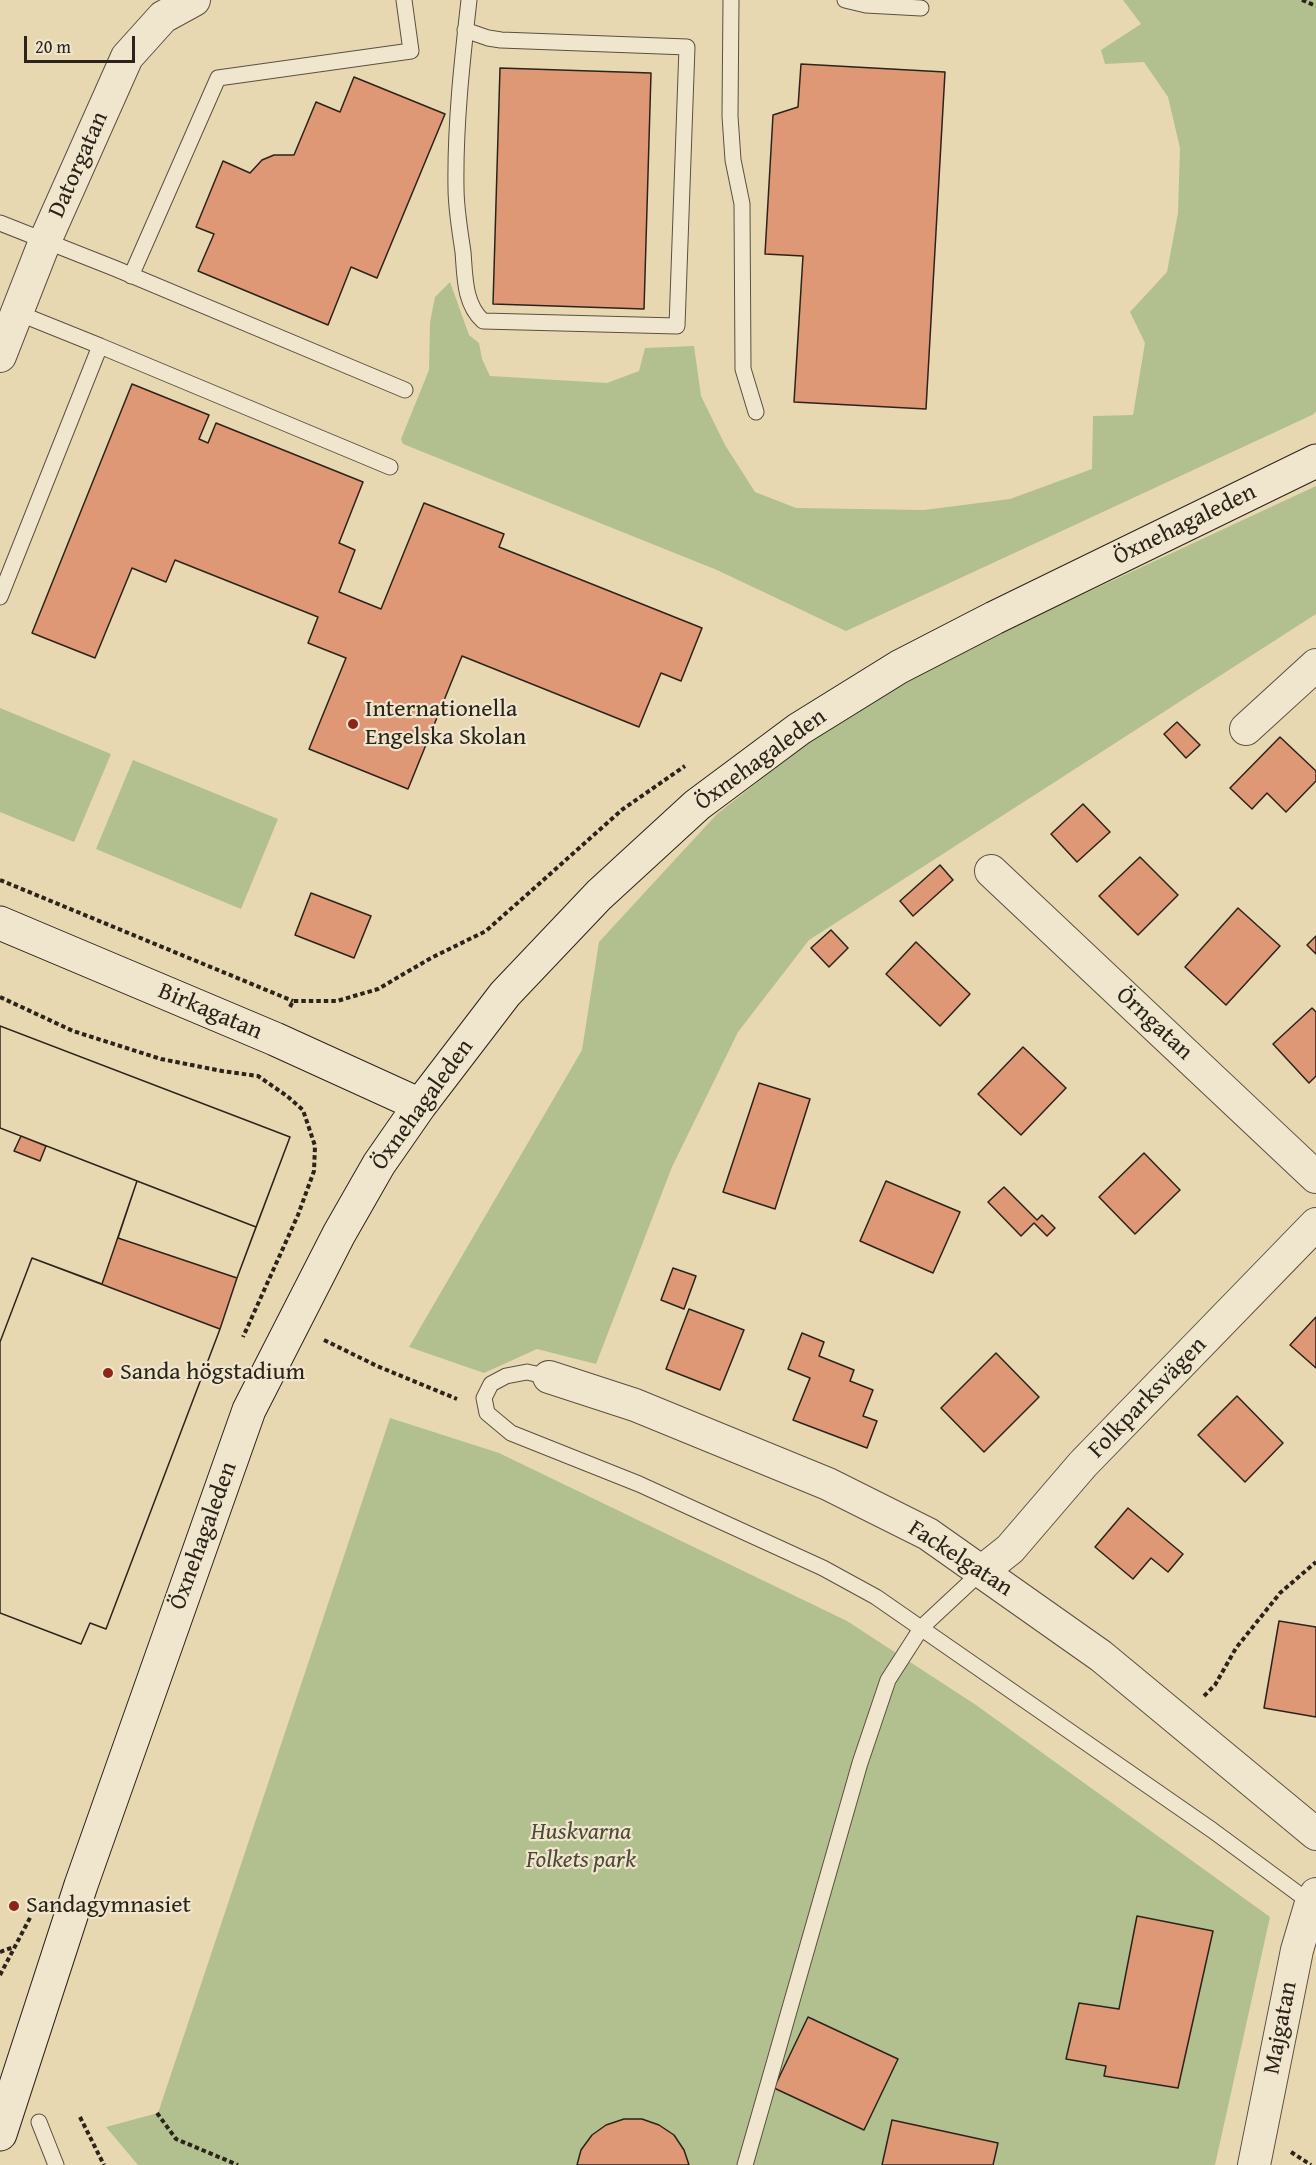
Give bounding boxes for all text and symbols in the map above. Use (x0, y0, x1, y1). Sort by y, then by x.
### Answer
scale bar (27, 24, 138, 62)
text: 20 m (35, 33, 71, 60)
street label: Datorgatan (43, 107, 115, 223)
street label: Öxnehagaleden (1109, 478, 1261, 572)
place label: Internationella Engelska Skolan (365, 696, 526, 752)
street label: Öxnehagaleden (690, 703, 832, 817)
marker: Internationella Engelska Skolan (346, 717, 360, 731)
street label: Birkagatan (154, 977, 266, 1047)
street label: Örngatan (1110, 981, 1198, 1067)
street label: Öxnehagaleden (366, 1034, 480, 1176)
street label: Folkparksvägen (1083, 1331, 1213, 1465)
place label: Sanda högstadium (120, 1359, 305, 1387)
marker: Sanda högstadium (101, 1366, 115, 1380)
street label: Öxnehagaleden (164, 1458, 244, 1614)
street label: Fackelgatan (902, 1515, 1018, 1603)
park label: Huskvarna Folkets park (526, 1819, 636, 1875)
place label: Sandagymnasiet (26, 1892, 191, 1920)
marker: Sandagymnasiet (7, 1899, 21, 1913)
street label: Majgatan (1258, 1979, 1304, 2077)

